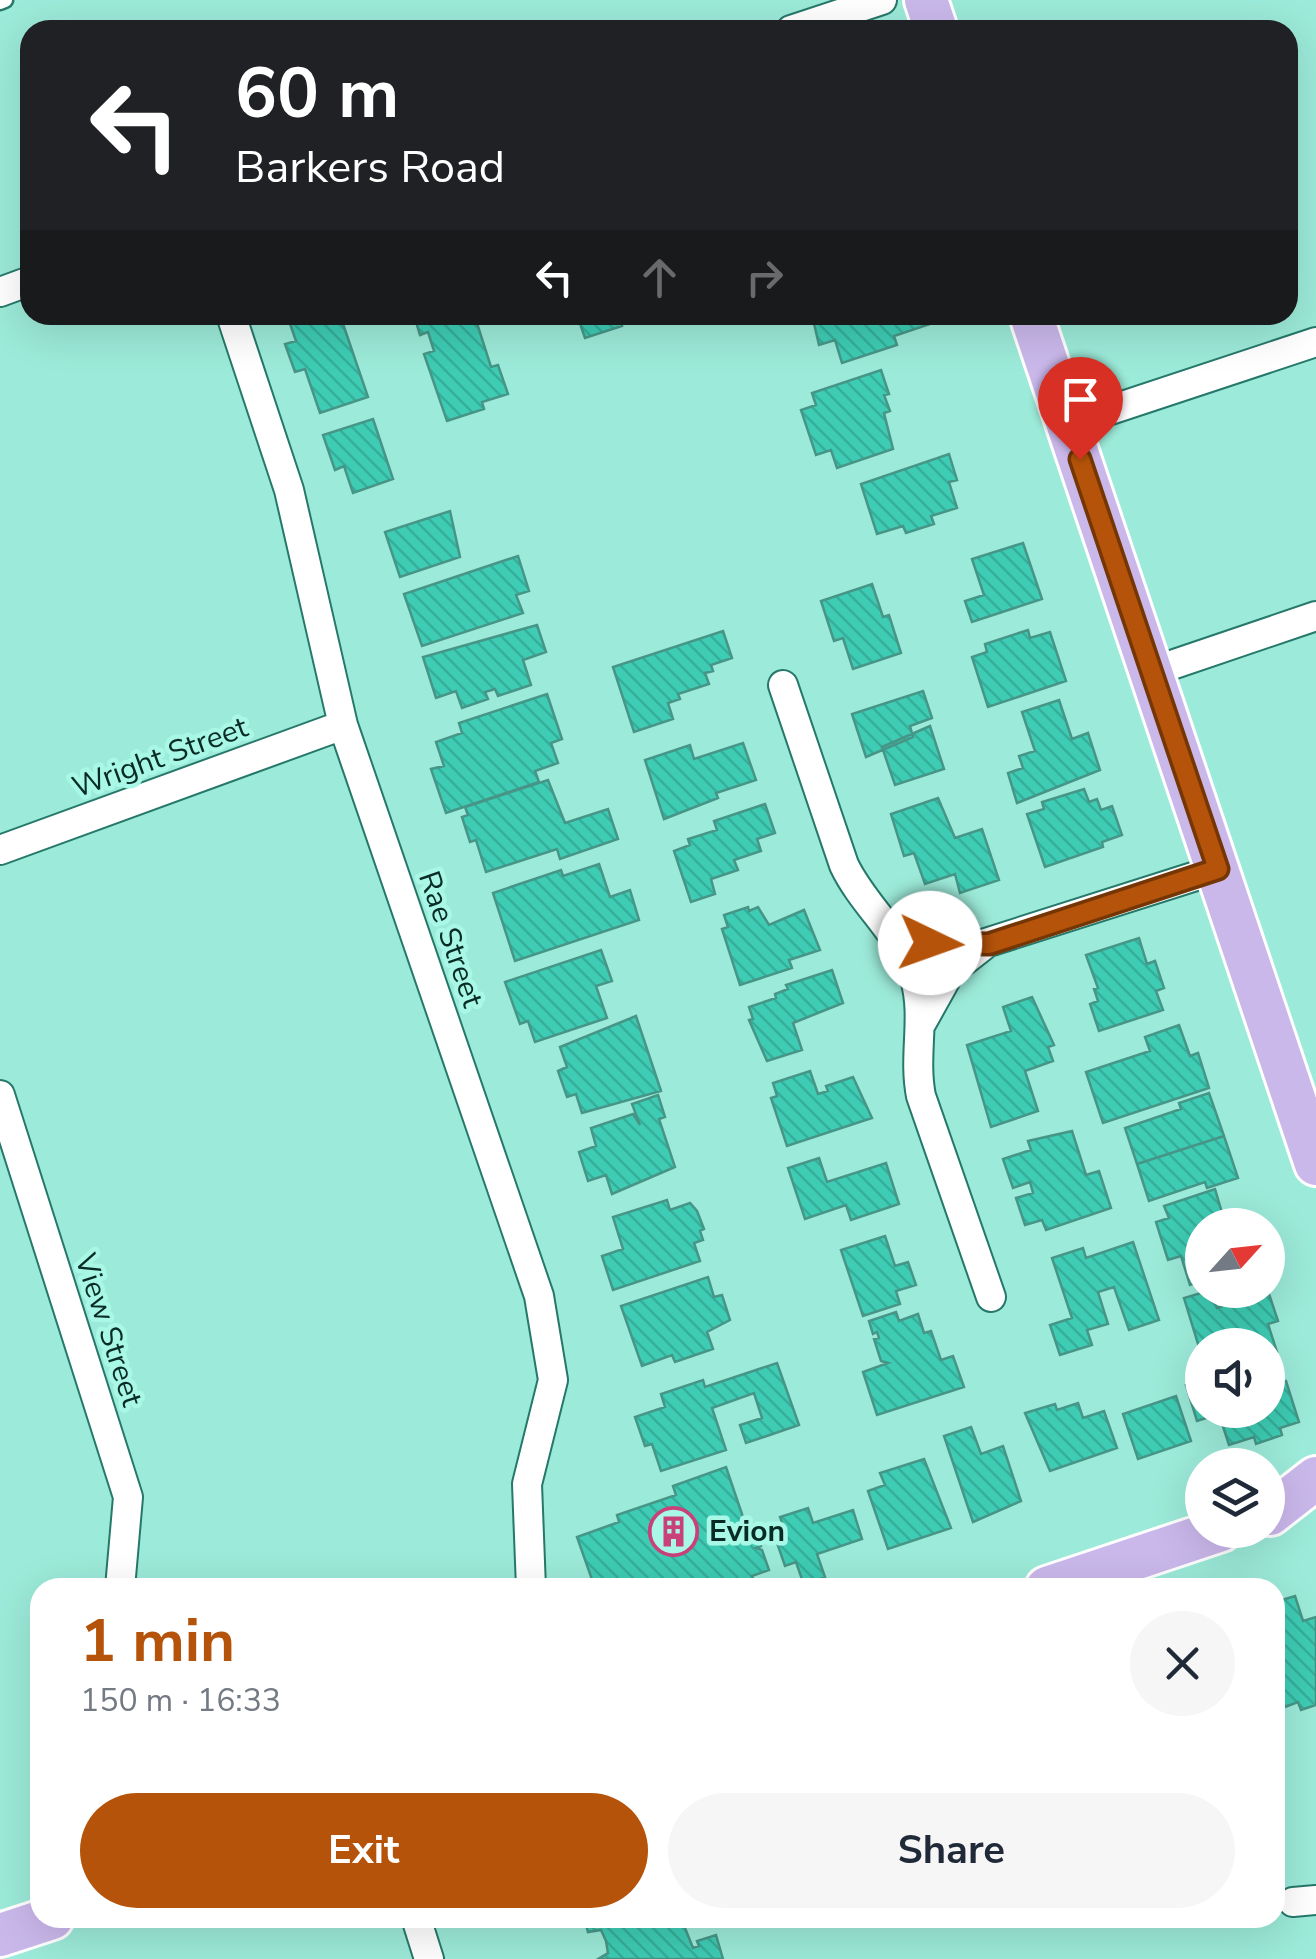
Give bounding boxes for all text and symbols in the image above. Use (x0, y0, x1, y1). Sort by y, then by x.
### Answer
text: 60 m (235, 46, 399, 142)
icon: left (70, 60, 200, 190)
text: Barkers Road (235, 137, 505, 198)
icon: left (527, 250, 582, 305)
icon: ahead (632, 250, 687, 305)
icon: right (737, 250, 792, 305)
pin (1038, 357, 1123, 460)
icon: arrive (1053, 372, 1108, 427)
street label: Wright Street (67, 707, 254, 808)
street label: Rae Street (408, 866, 493, 1013)
position arrow (878, 891, 982, 995)
north arrow (1185, 1208, 1285, 1308)
map controls (1185, 1208, 1285, 1548)
street label: View Street (64, 1248, 153, 1412)
button: sound (1185, 1328, 1285, 1428)
button: layers (1185, 1448, 1285, 1548)
building icon: Evion (648, 1505, 700, 1557)
place label: Evion (709, 1511, 785, 1552)
text: 1 min (80, 1600, 235, 1682)
button: close (1130, 1611, 1235, 1716)
text: 150 m · 16:33 (80, 1679, 281, 1722)
button: Exit (80, 1793, 648, 1908)
button: Share (668, 1793, 1235, 1908)

